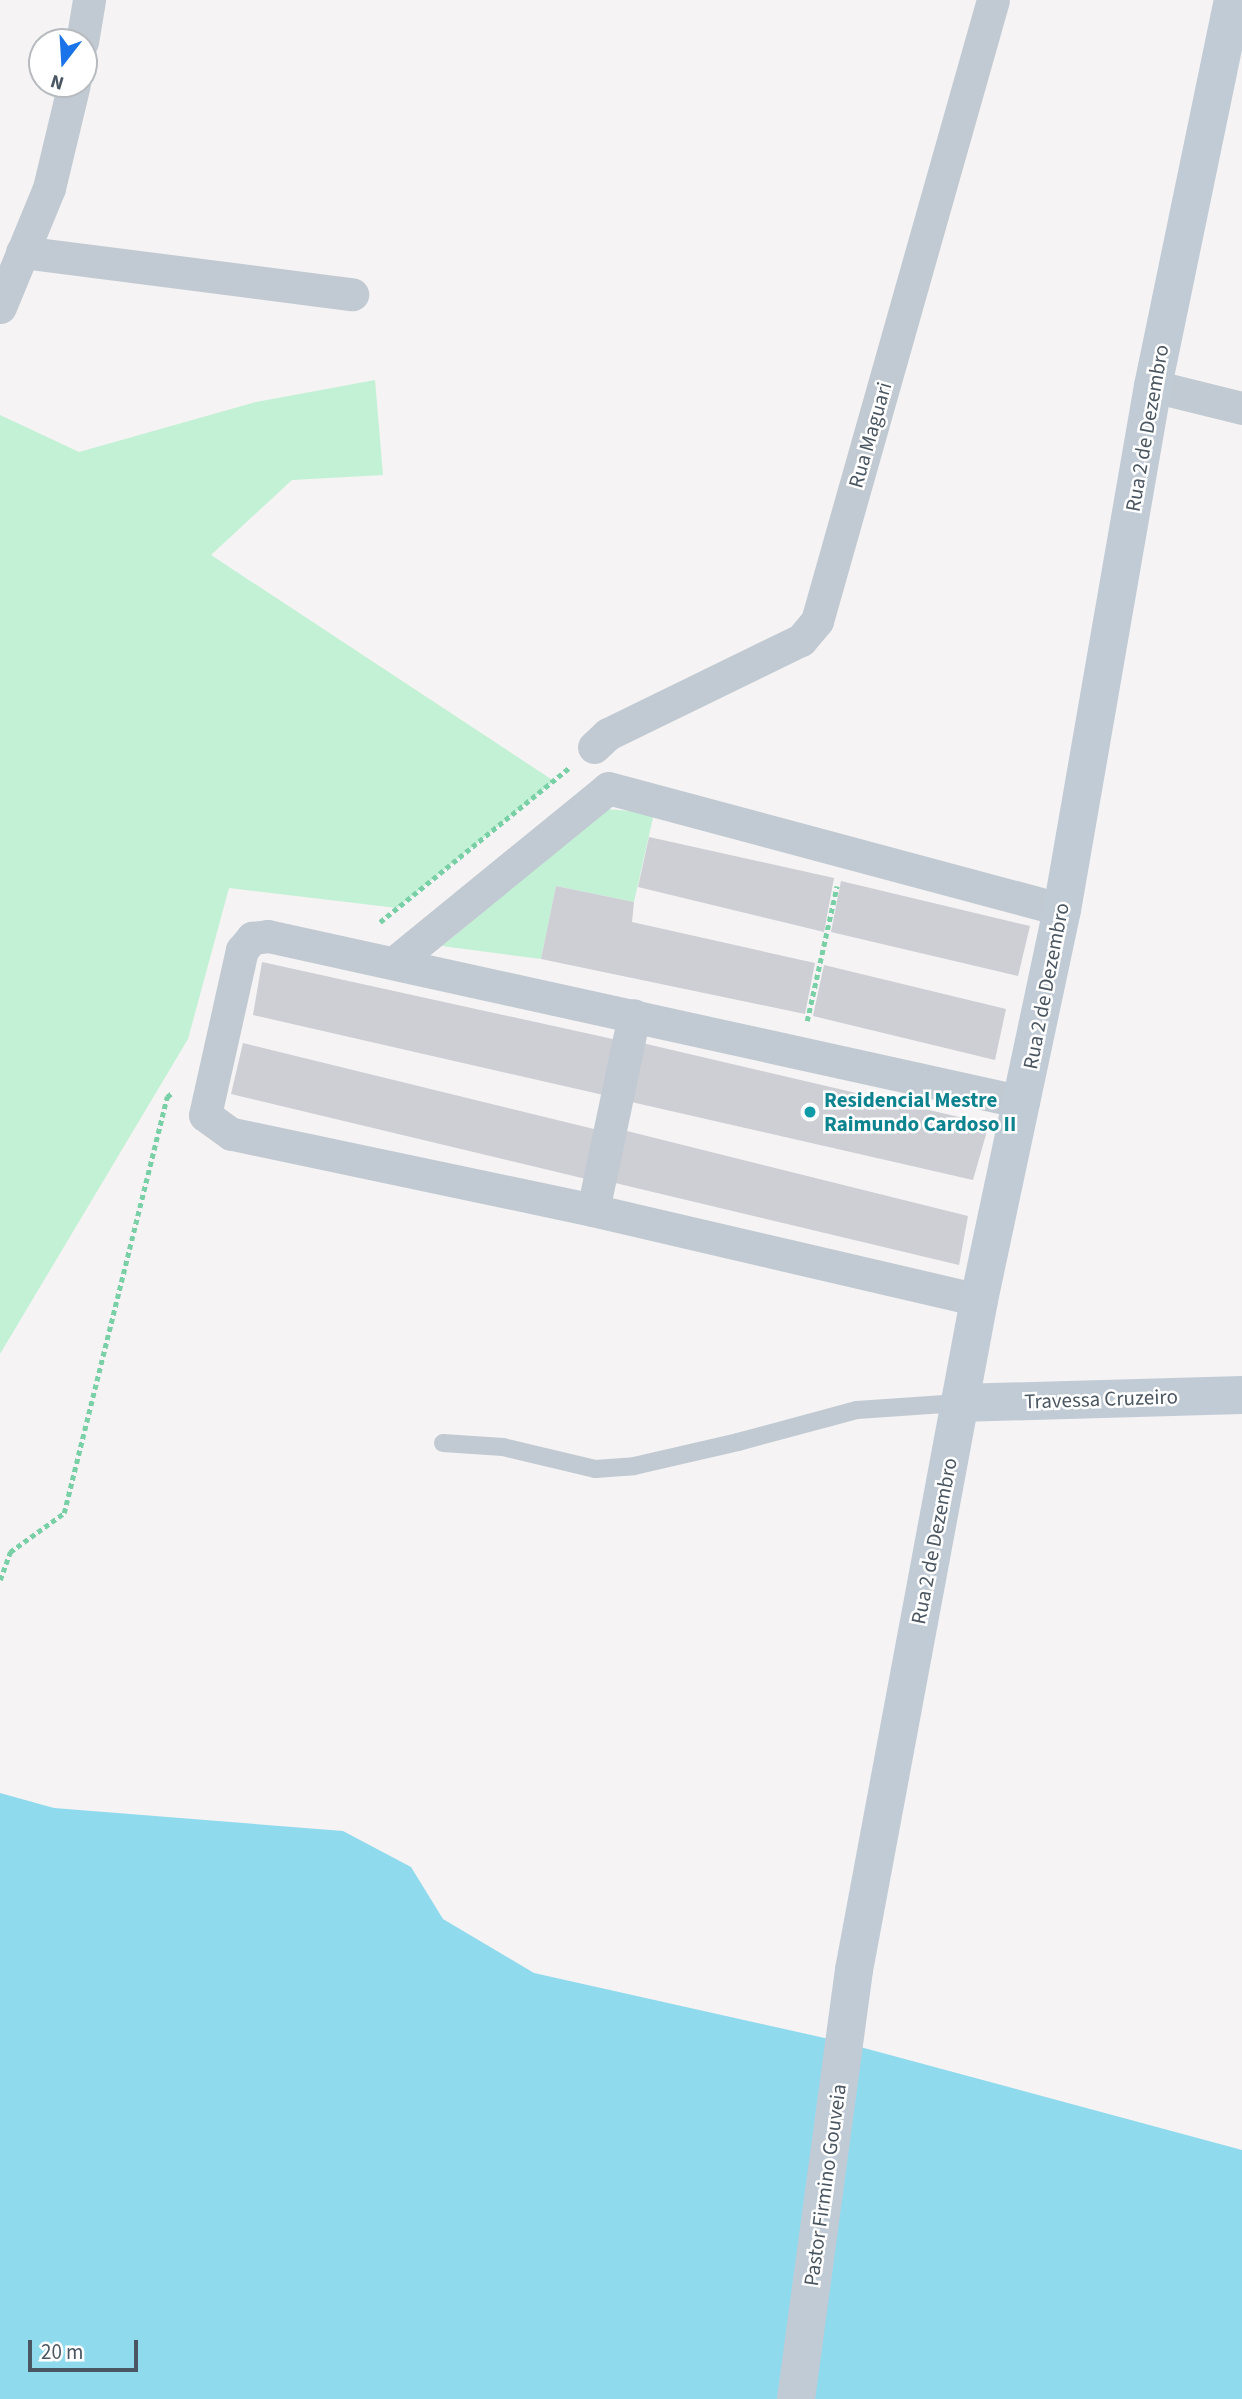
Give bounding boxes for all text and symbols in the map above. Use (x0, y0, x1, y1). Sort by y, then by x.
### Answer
north arrow (28, 28, 98, 98)
text: N (47, 67, 67, 96)
street label: Rua 2 de Dezembro (1120, 343, 1174, 513)
street label: Rua Maguari (843, 379, 897, 491)
street label: Rua 2 de Dezembro (1018, 901, 1074, 1071)
place label: Residencial Mestre Raimundo Cardoso II (824, 1087, 1016, 1137)
marker: Residencial Mestre Raimundo Cardoso II (802, 1104, 818, 1120)
street label: Travessa Cruzeiro (1024, 1384, 1178, 1414)
street label: Rua 2 de Dezembro (906, 1456, 962, 1626)
street label: Pastor Firmino Gouveia (798, 2082, 852, 2288)
scale bar (32, 2326, 142, 2370)
text: 20 m (41, 2337, 83, 2367)

